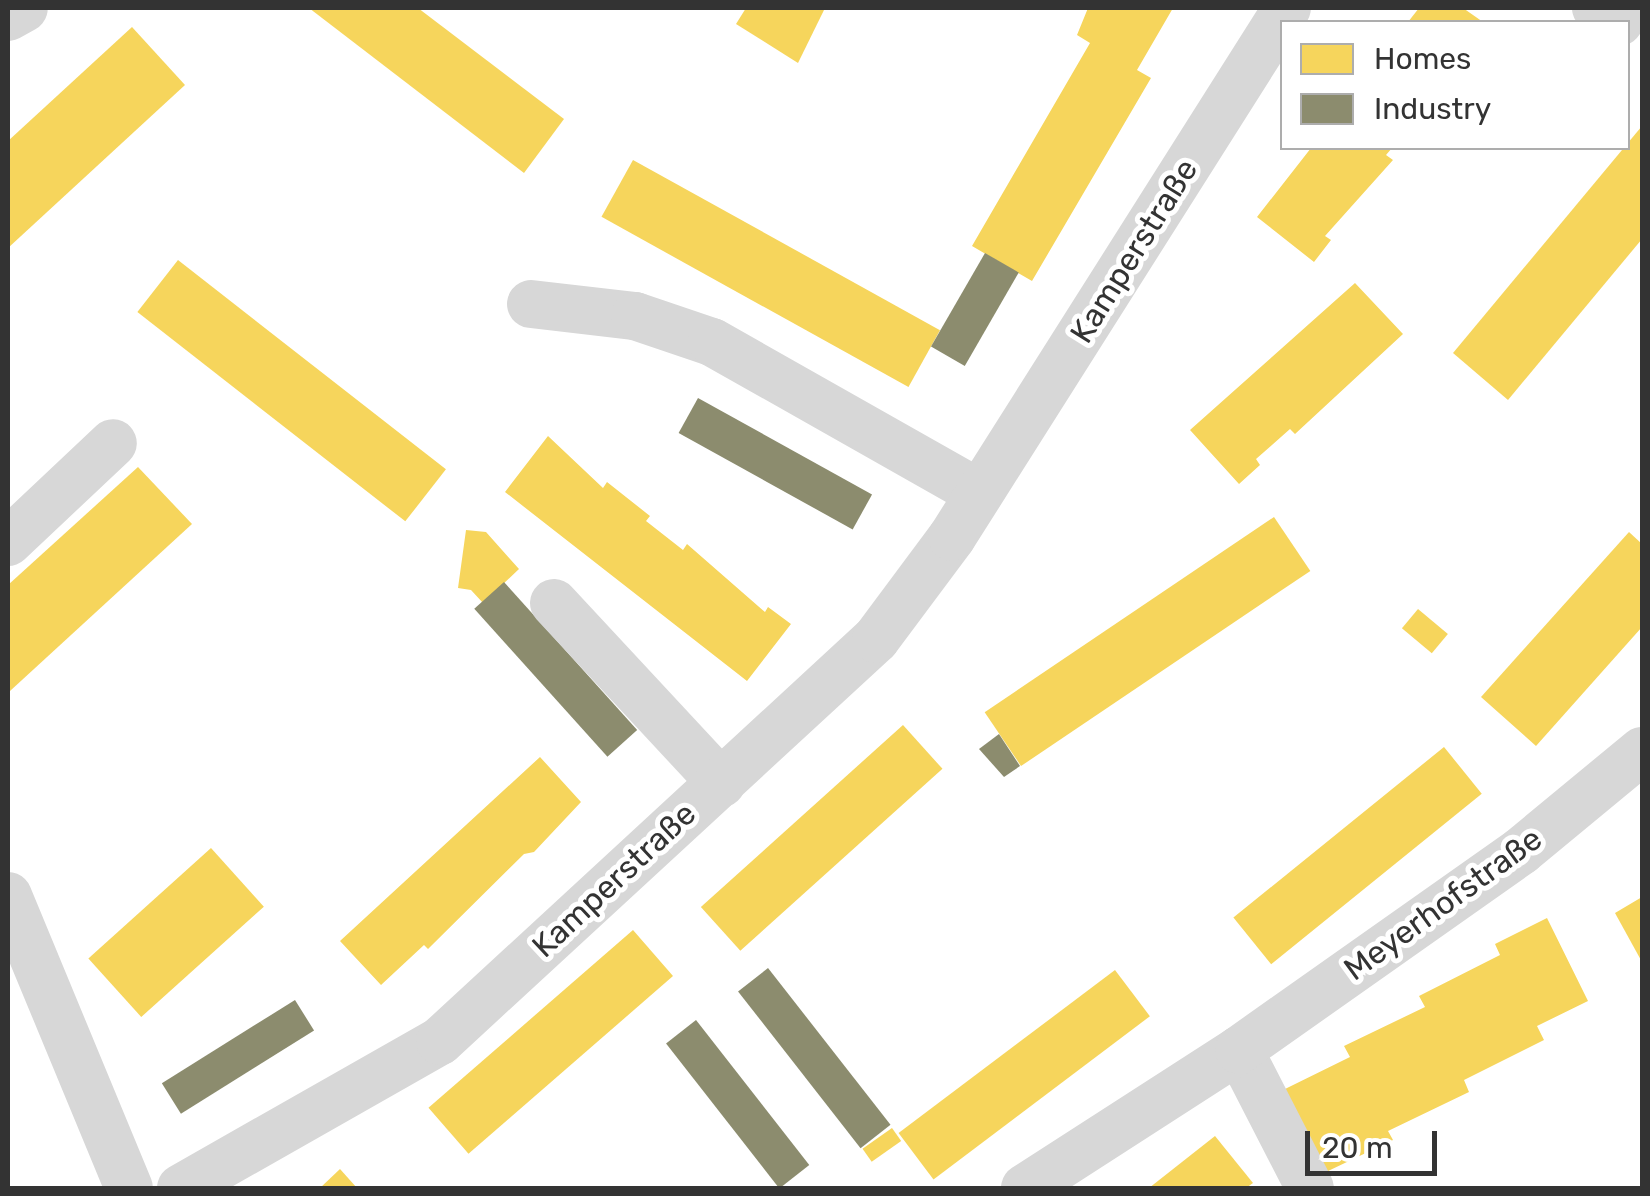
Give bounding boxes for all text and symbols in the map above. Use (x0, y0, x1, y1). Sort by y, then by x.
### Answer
legend (1280, 20, 1630, 150)
text: Homes (1374, 41, 1471, 77)
text: Industry (1374, 91, 1491, 127)
street label: Kamperstraße (1062, 152, 1206, 350)
street label: Kamperstraße (524, 795, 704, 965)
street label: Meyerhofstraße (1337, 819, 1549, 989)
scale bar (1310, 1111, 1442, 1173)
text: 20 m (1322, 1130, 1393, 1166)

